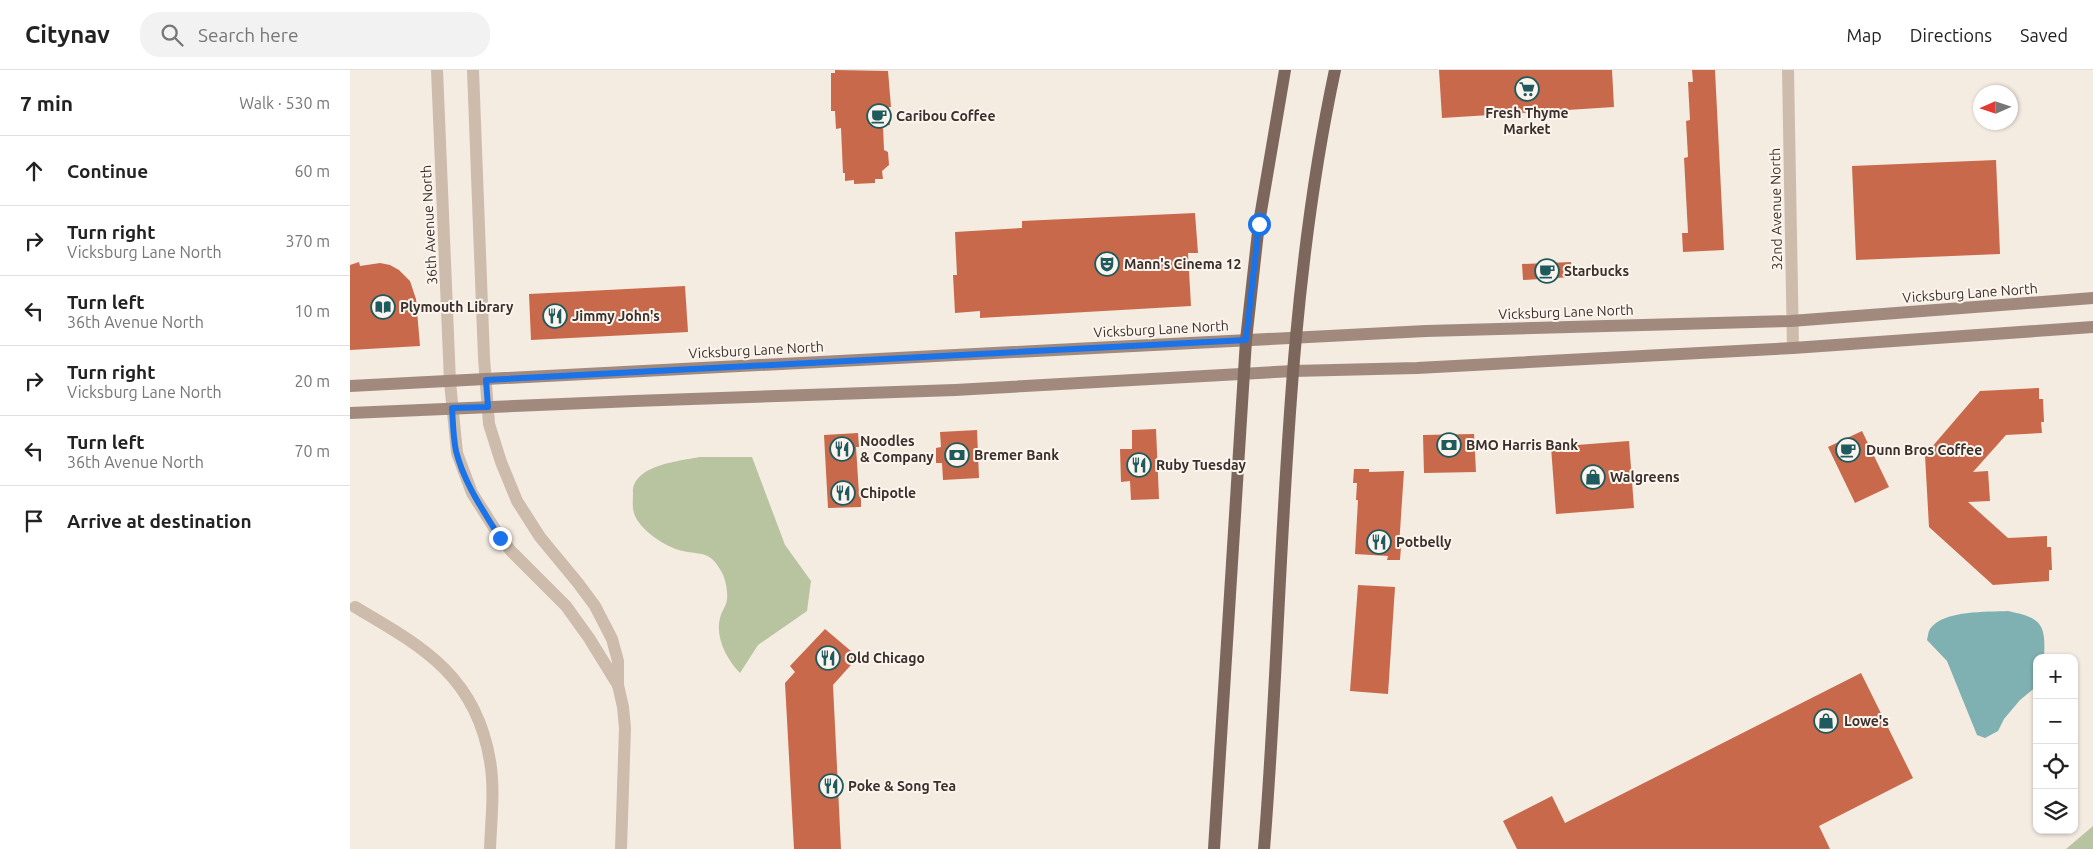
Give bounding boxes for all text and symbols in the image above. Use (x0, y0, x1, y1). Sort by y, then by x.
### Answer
search box (140, 12, 490, 57)
text: Citynav (25, 21, 110, 48)
icon: search (158, 21, 186, 49)
text: Search here (198, 24, 298, 46)
text: Map (1846, 25, 1882, 45)
text: Directions (1910, 25, 1992, 45)
text: Saved (2020, 25, 2068, 45)
supermarket icon: Fresh Thyme Market (1514, 76, 1540, 102)
north arrow (1973, 85, 2018, 130)
text: 7 min (20, 91, 73, 115)
text: Walk · 530 m (239, 94, 330, 112)
cafe icon: Caribou Coffee (866, 103, 892, 129)
place label: Fresh Thyme Market (1485, 105, 1569, 137)
place label: Caribou Coffee (896, 108, 995, 124)
street label: 32nd Avenue North (1767, 148, 1785, 270)
icon: ahead (20, 157, 48, 185)
text: Continue (67, 160, 148, 182)
text: 60 m (294, 162, 330, 180)
street label: 36th Avenue North (418, 165, 440, 285)
route start (1248, 213, 1271, 236)
text: Turn right (67, 221, 155, 243)
icon: right (20, 227, 48, 255)
text: 370 m (285, 232, 330, 250)
text: Vicksburg Lane North (67, 243, 222, 261)
theatre icon: Mann's Cinema 12 (1094, 251, 1120, 277)
place label: Mann's Cinema 12 (1124, 256, 1242, 272)
cafe icon: Starbucks (1534, 258, 1560, 284)
place label: Starbucks (1564, 263, 1629, 279)
street label: Vicksburg Lane North (1902, 280, 2038, 306)
text: Turn left (67, 291, 145, 313)
library icon: Plymouth Library (370, 294, 396, 320)
icon: left (20, 297, 48, 325)
place label: Plymouth Library (400, 299, 514, 315)
text: 10 m (294, 302, 330, 320)
street label: Vicksburg Lane North (1498, 302, 1634, 322)
restaurant icon: Jimmy John's (542, 303, 568, 329)
place label: Jimmy John's (572, 308, 660, 324)
text: 36th Avenue North (67, 313, 204, 331)
street label: Vicksburg Lane North (1093, 317, 1229, 341)
street label: Vicksburg Lane North (688, 338, 824, 362)
text: Turn right (67, 361, 155, 383)
icon: right (20, 367, 48, 395)
text: 20 m (294, 372, 330, 390)
text: Vicksburg Lane North (67, 383, 222, 401)
text: Turn left (67, 431, 145, 453)
bank icon: BMO Harris Bank (1436, 432, 1462, 458)
place label: Noodles & Company (860, 433, 934, 465)
restaurant icon: Noodles & Company (829, 436, 855, 462)
icon: left (20, 437, 48, 465)
place label: BMO Harris Bank (1466, 437, 1578, 453)
cafe icon: Dunn Bros Coffee (1835, 437, 1861, 463)
text: 70 m (294, 442, 330, 460)
bank icon: Bremer Bank (944, 442, 970, 468)
place label: Dunn Bros Coffee (1866, 442, 1982, 458)
place label: Bremer Bank (974, 447, 1059, 463)
restaurant icon: Ruby Tuesday (1126, 452, 1152, 478)
text: 36th Avenue North (67, 453, 204, 471)
place label: Ruby Tuesday (1156, 457, 1247, 473)
shop icon: Walgreens (1580, 464, 1606, 490)
place label: Walgreens (1610, 469, 1680, 485)
restaurant icon: Chipotle (830, 480, 856, 506)
place label: Chipotle (860, 485, 916, 501)
icon: arrive (20, 507, 48, 535)
text: Arrive at destination (67, 510, 252, 532)
route end (489, 527, 512, 550)
restaurant icon: Potbelly (1366, 529, 1392, 555)
place label: Potbelly (1396, 534, 1452, 550)
restaurant icon: Old Chicago (815, 645, 841, 671)
place label: Old Chicago (846, 650, 925, 666)
map controls (2033, 654, 2078, 834)
button: + (2033, 654, 2078, 699)
button: − (2033, 699, 2078, 744)
shop icon: Lowe's (1813, 708, 1839, 734)
place label: Lowe's (1844, 713, 1889, 729)
button: locate (2033, 744, 2078, 789)
restaurant icon: Poke & Song Tea (818, 773, 844, 799)
place label: Poke & Song Tea (848, 778, 956, 794)
button: layers (2033, 789, 2078, 834)

